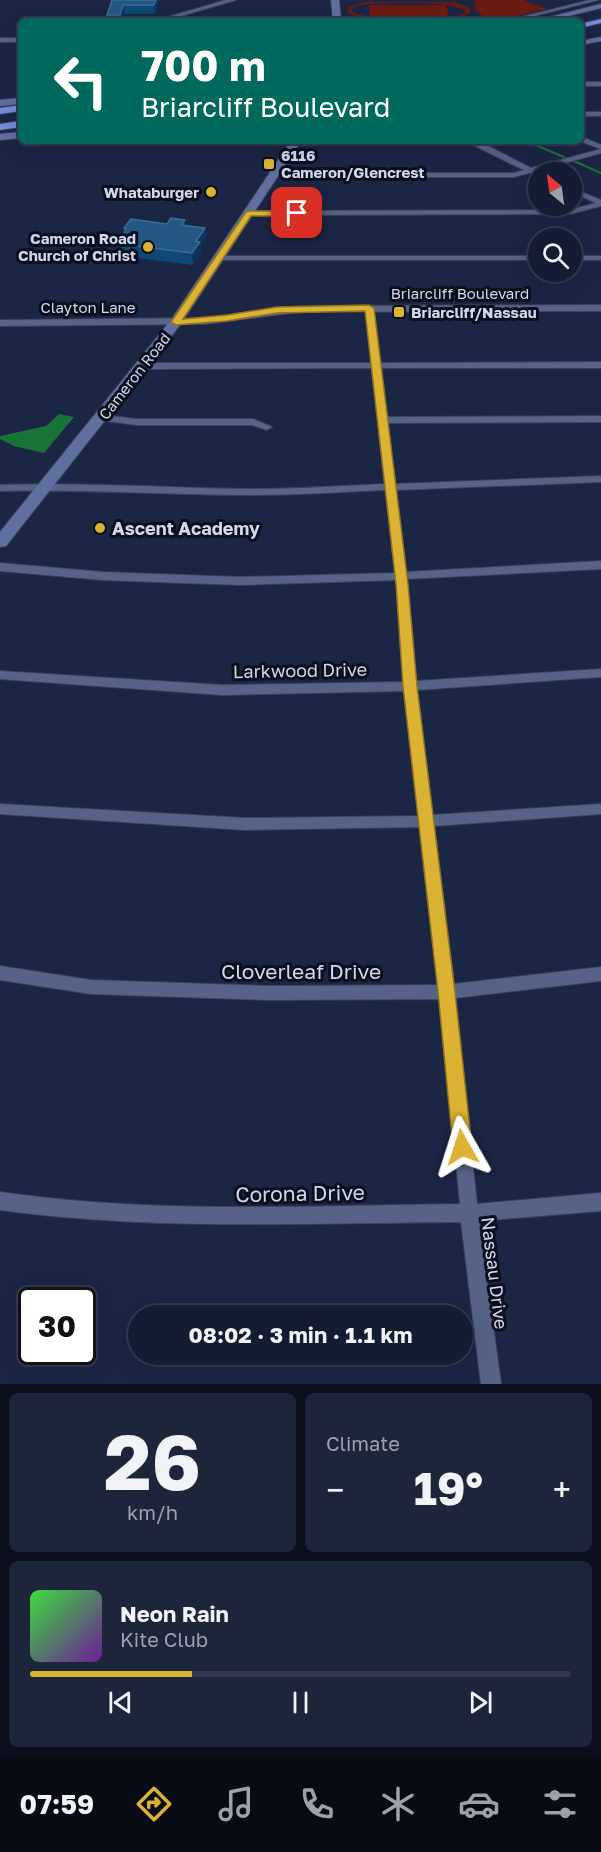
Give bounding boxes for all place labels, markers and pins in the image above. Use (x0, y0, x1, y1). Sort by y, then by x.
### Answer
place label: 6116 Cameron/Glencrest (281, 146, 425, 181)
marker: 6116 Cameron/Glencrest (262, 157, 276, 171)
place label: Whataburger (104, 183, 199, 201)
marker: Whataburger (204, 185, 218, 199)
pin (271, 187, 322, 238)
place label: Cameron Road Church of Christ (18, 229, 136, 264)
marker: Cameron Road Church of Christ (141, 240, 155, 254)
place label: Briarcliff/Nassau (411, 303, 537, 321)
marker: Briarcliff/Nassau (392, 305, 406, 319)
place label: Ascent Academy (112, 517, 260, 539)
marker: Ascent Academy (93, 521, 107, 535)

